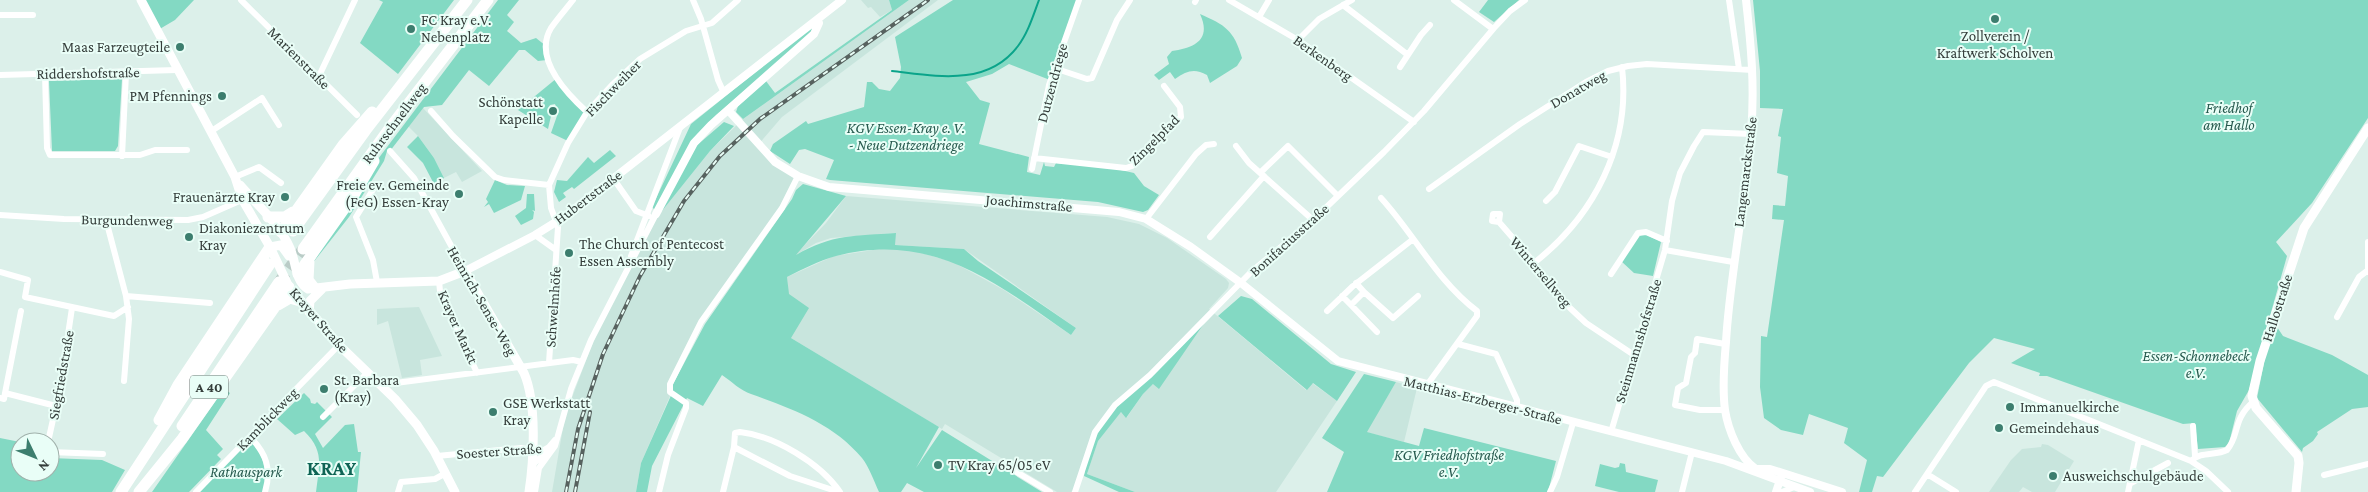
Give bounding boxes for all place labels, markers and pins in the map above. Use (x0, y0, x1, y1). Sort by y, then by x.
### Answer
place label: FC Kray e.V. Nebenplatz (421, 12, 491, 46)
marker: Zollverein / Kraftwerk Scholven (1989, 13, 2001, 25)
marker: FC Kray e.V. Nebenplatz (405, 23, 417, 35)
place label: Zollverein / Kraftwerk Scholven (1937, 28, 2053, 61)
place label: Maas Farzeugteile (62, 39, 170, 56)
marker: Maas Farzeugteile (174, 41, 186, 53)
place label: PM Pfennings (130, 88, 212, 105)
marker: PM Pfennings (216, 90, 228, 102)
place label: Schönstatt Kapelle (479, 94, 544, 128)
marker: Schönstatt Kapelle (547, 105, 559, 117)
place label: Freie ev. Gemeinde (FeG) Essen-Kray (336, 177, 449, 211)
marker: Freie ev. Gemeinde (FeG) Essen-Kray (453, 188, 465, 200)
place label: Frauenärzte Kray (173, 189, 275, 206)
marker: Frauenärzte Kray (279, 191, 291, 203)
place label: Diakoniezentrum Kray (199, 220, 304, 254)
marker: Diakoniezentrum Kray (183, 231, 195, 243)
place label: The Church of Pentecost Essen Assembly (579, 236, 725, 270)
marker: The Church of Pentecost Essen Assembly (563, 247, 575, 259)
place label: St. Barbara (Kray) (334, 372, 399, 406)
marker: St. Barbara (Kray) (318, 383, 330, 395)
place label: GSE Werkstatt Kray (503, 395, 591, 429)
place label: Immanuelkirche (2020, 399, 2119, 415)
marker: Immanuelkirche (2004, 401, 2016, 413)
marker: GSE Werkstatt Kray (487, 406, 499, 418)
place label: Gemeindehaus (2009, 420, 2099, 436)
marker: Gemeindehaus (1993, 422, 2005, 434)
place label: TV Kray 65/05 eV (948, 457, 1051, 474)
marker: TV Kray 65/05 eV (932, 459, 944, 471)
place label: Ausweichschulgebäude (2063, 468, 2204, 485)
marker: Ausweichschulgebäude (2047, 470, 2059, 482)

